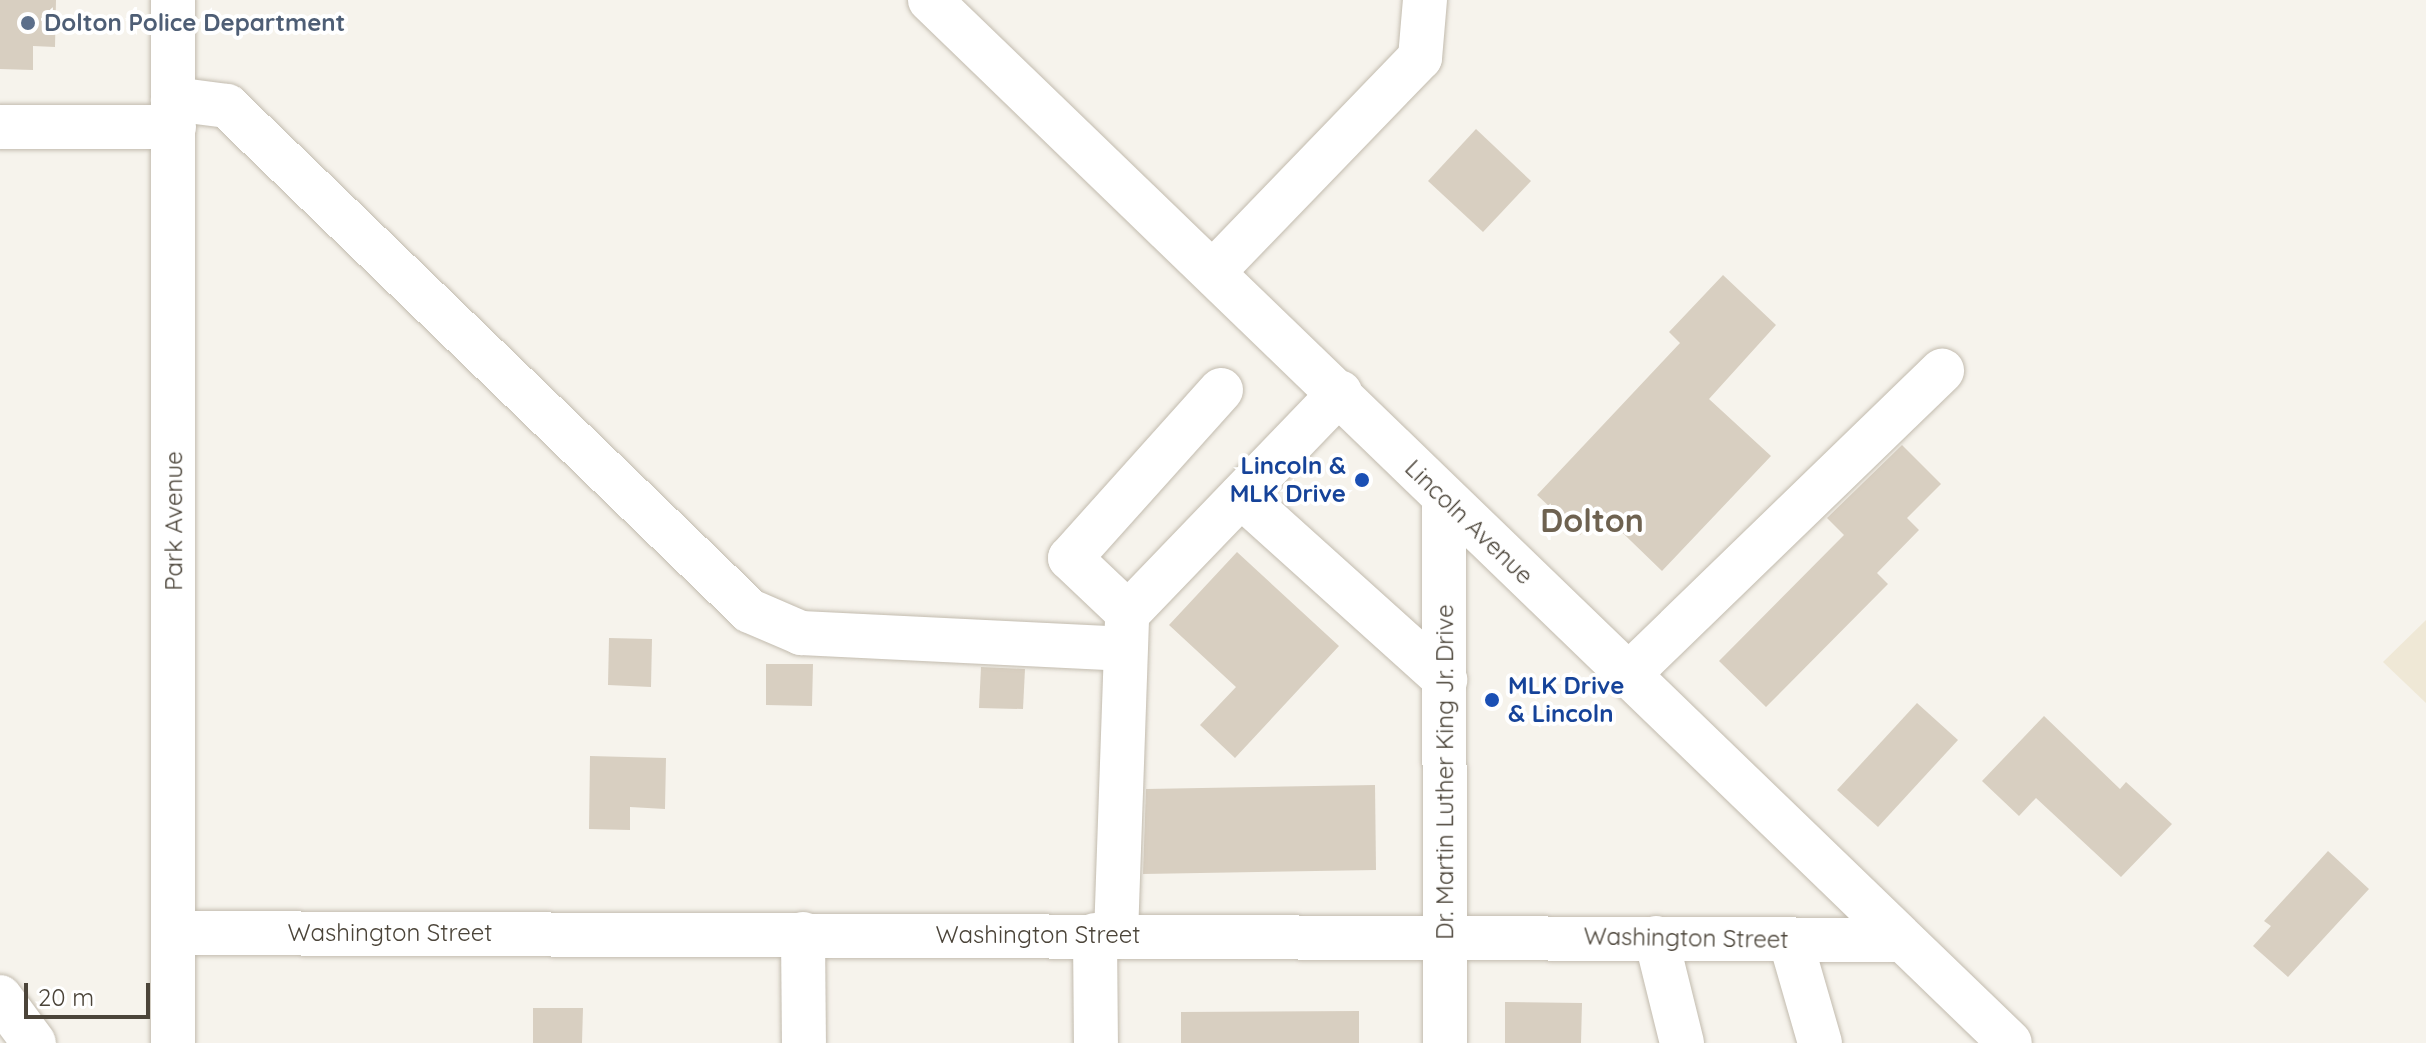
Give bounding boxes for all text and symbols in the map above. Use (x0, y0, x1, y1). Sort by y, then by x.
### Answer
place label: Dolton Police Department (44, 9, 345, 37)
marker: Dolton Police Department (19, 14, 37, 32)
street label: Park Avenue (160, 451, 188, 591)
place label: Lincoln & MLK Drive (1230, 452, 1346, 508)
street label: Lincoln Avenue (1399, 454, 1539, 590)
marker: Lincoln & MLK Drive (1353, 471, 1371, 489)
district label: Dolton (1540, 501, 1644, 539)
street label: Dr. Martin Luther King Jr. Drive (1431, 604, 1459, 940)
place label: MLK Drive & Lincoln (1508, 672, 1624, 728)
marker: MLK Drive & Lincoln (1483, 691, 1501, 709)
street label: Washington Street (288, 919, 492, 947)
street label: Washington Street (936, 921, 1140, 949)
street label: Washington Street (1583, 922, 1789, 954)
scale bar (28, 967, 154, 1017)
text: 20 m (38, 982, 94, 1012)

